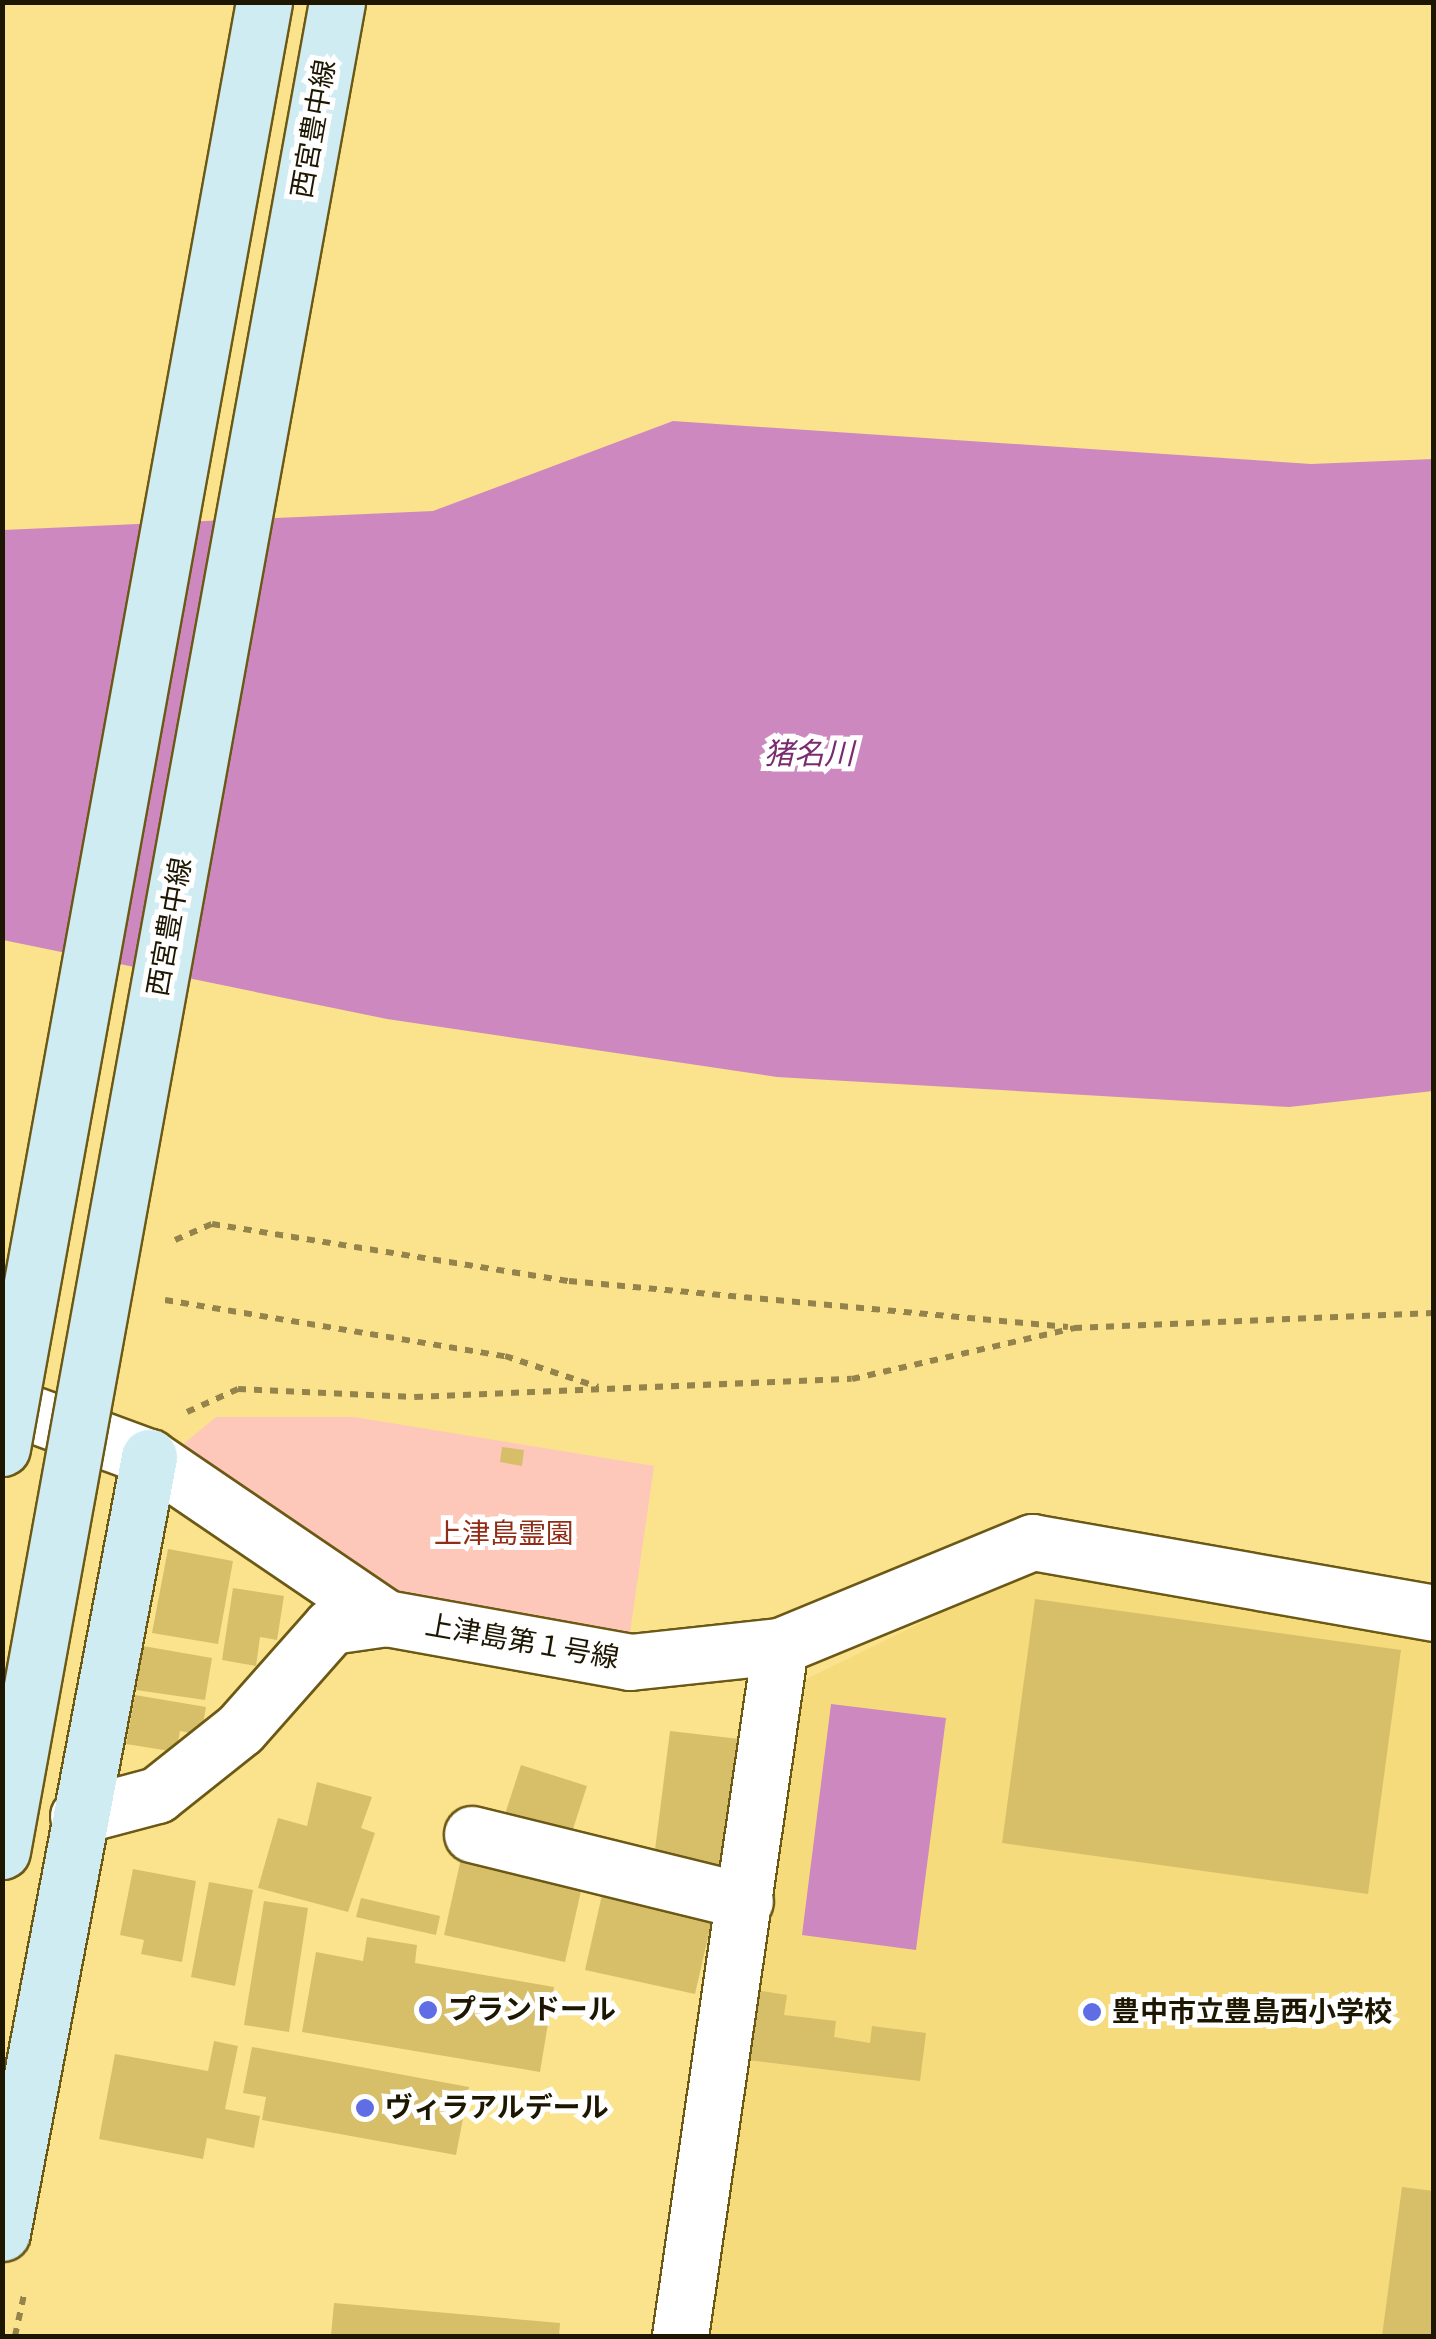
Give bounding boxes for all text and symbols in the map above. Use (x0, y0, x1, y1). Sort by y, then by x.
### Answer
street label: 西宮豊中線 (285, 57, 343, 201)
water label: 猪名川 (764, 736, 854, 772)
street label: 西宮豊中線 (141, 855, 199, 999)
park label: 上津島霊園 (434, 1517, 574, 1551)
street label: 上津島第１号線 (423, 1608, 621, 1676)
place label: プランドール (448, 1993, 616, 2027)
place label: 豊中市立豊島西小学校 (1112, 1995, 1392, 2029)
marker: プランドール (417, 1999, 439, 2021)
marker: 豊中市立豊島西小学校 (1081, 2001, 1103, 2023)
place label: ヴィラアルデール (385, 2091, 609, 2125)
marker: ヴィラアルデール (354, 2097, 376, 2119)

